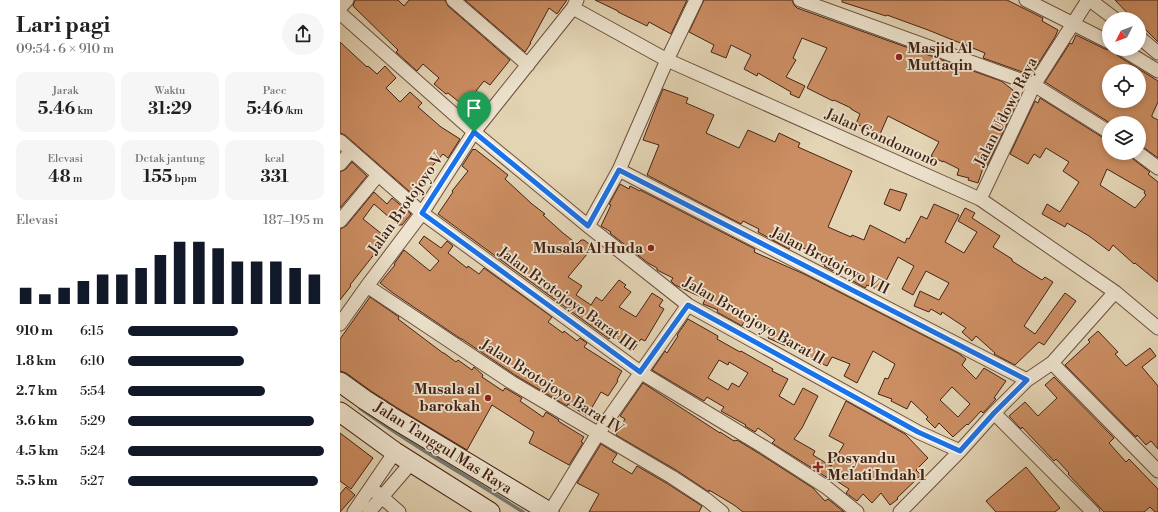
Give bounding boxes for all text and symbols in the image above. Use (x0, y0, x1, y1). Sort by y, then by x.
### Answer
text: Lari pagi (16, 12, 110, 39)
north arrow (1102, 12, 1146, 56)
map controls (1102, 12, 1146, 160)
button: share (282, 13, 324, 55)
place label: Masjid Al Muttaqin (907, 39, 973, 75)
text: 09:54 · 6 × 910 m (16, 41, 114, 57)
marker: Masjid Al Muttaqin (894, 52, 904, 62)
street label: Jalan Udowo Raya (970, 54, 1042, 171)
button: locate (1102, 64, 1146, 108)
text: Jarak (52, 84, 78, 98)
text: Waktu (155, 84, 185, 98)
text: Pace (263, 84, 286, 98)
pin (457, 91, 491, 132)
icon: arrive (463, 97, 485, 119)
text: 5.46 (38, 98, 75, 120)
text: 31:29 (148, 98, 192, 120)
text: 5:46 (246, 98, 283, 120)
text: km (75, 104, 93, 118)
text: /km (283, 104, 303, 118)
street label: Jalan Gondomono (821, 104, 942, 172)
button: layers (1102, 116, 1146, 160)
street label: Jalan Brotojoyo V (364, 150, 448, 259)
text: Elevasi (47, 152, 83, 166)
text: Detak jantung (135, 152, 205, 166)
text: kcal (265, 152, 285, 166)
text: 48 (48, 166, 70, 188)
text: 155 (143, 166, 172, 188)
text: 331 (261, 166, 289, 188)
text: m (70, 172, 82, 186)
text: bpm (172, 172, 197, 186)
text: Elevasi (16, 212, 58, 228)
text: 187–195 m (263, 212, 324, 228)
street label: Jalan Brotojoyo VII (767, 222, 893, 299)
place label: Musala Al Huda (533, 239, 644, 258)
street label: Jalan Brotojoyo Barat III (493, 242, 640, 356)
marker: Musala Al Huda (646, 243, 656, 253)
street label: Jalan Brotojoyo Barat II (679, 272, 828, 369)
text: 910 m (16, 323, 53, 339)
text: 6:15 (80, 323, 104, 339)
street label: Jalan Brotojoyo Barat IV (476, 335, 627, 439)
text: 1.8 km (16, 353, 56, 369)
text: 6:10 (80, 353, 105, 369)
place label: Musala al barokah (414, 380, 481, 416)
text: 2.7 km (16, 383, 57, 399)
text: 5:54 (80, 383, 105, 399)
marker: Musala al barokah (483, 393, 493, 403)
street label: Jalan Tanggul Mas Raya (370, 397, 516, 498)
text: 3.6 km (16, 413, 58, 429)
text: 5:29 (80, 413, 105, 429)
text: 4.5 km (16, 443, 58, 459)
text: 5:24 (80, 443, 105, 459)
place label: Posyandu Melati Indah 1 (827, 449, 927, 485)
marker: Posyandu Melati Indah 1 (812, 461, 824, 473)
text: 5.5 km (16, 473, 58, 489)
text: 5:27 (80, 473, 104, 489)

